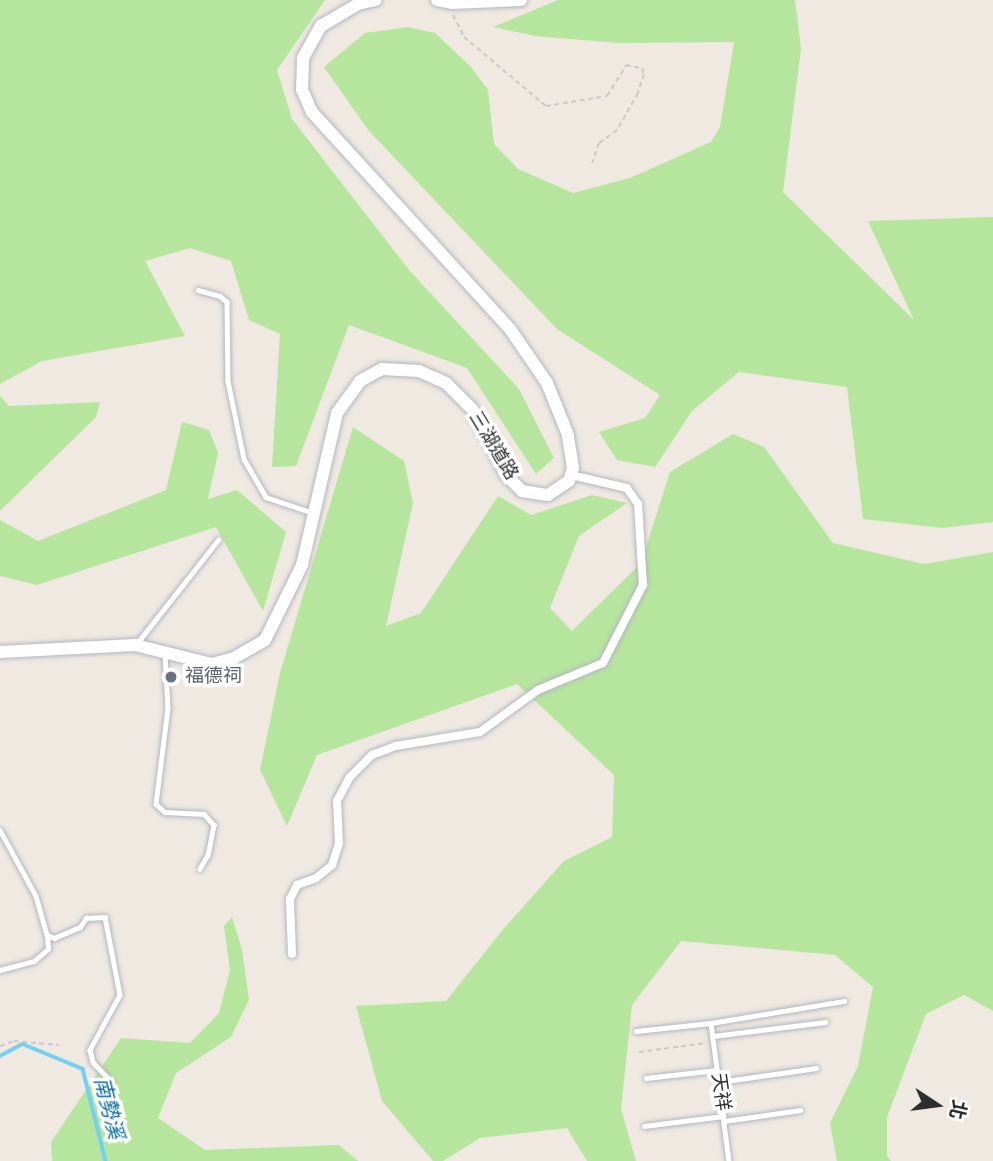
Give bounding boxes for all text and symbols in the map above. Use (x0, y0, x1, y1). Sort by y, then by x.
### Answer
street label: 三湖道路 (464, 408, 522, 484)
place label: 福德祠 (185, 666, 242, 688)
marker: 福德祠 (163, 669, 179, 685)
north arrow (902, 1070, 972, 1140)
street label: 天祥 (706, 1072, 734, 1112)
water label: 南勢溪 (89, 1074, 129, 1142)
text: 北 (944, 1098, 971, 1122)

